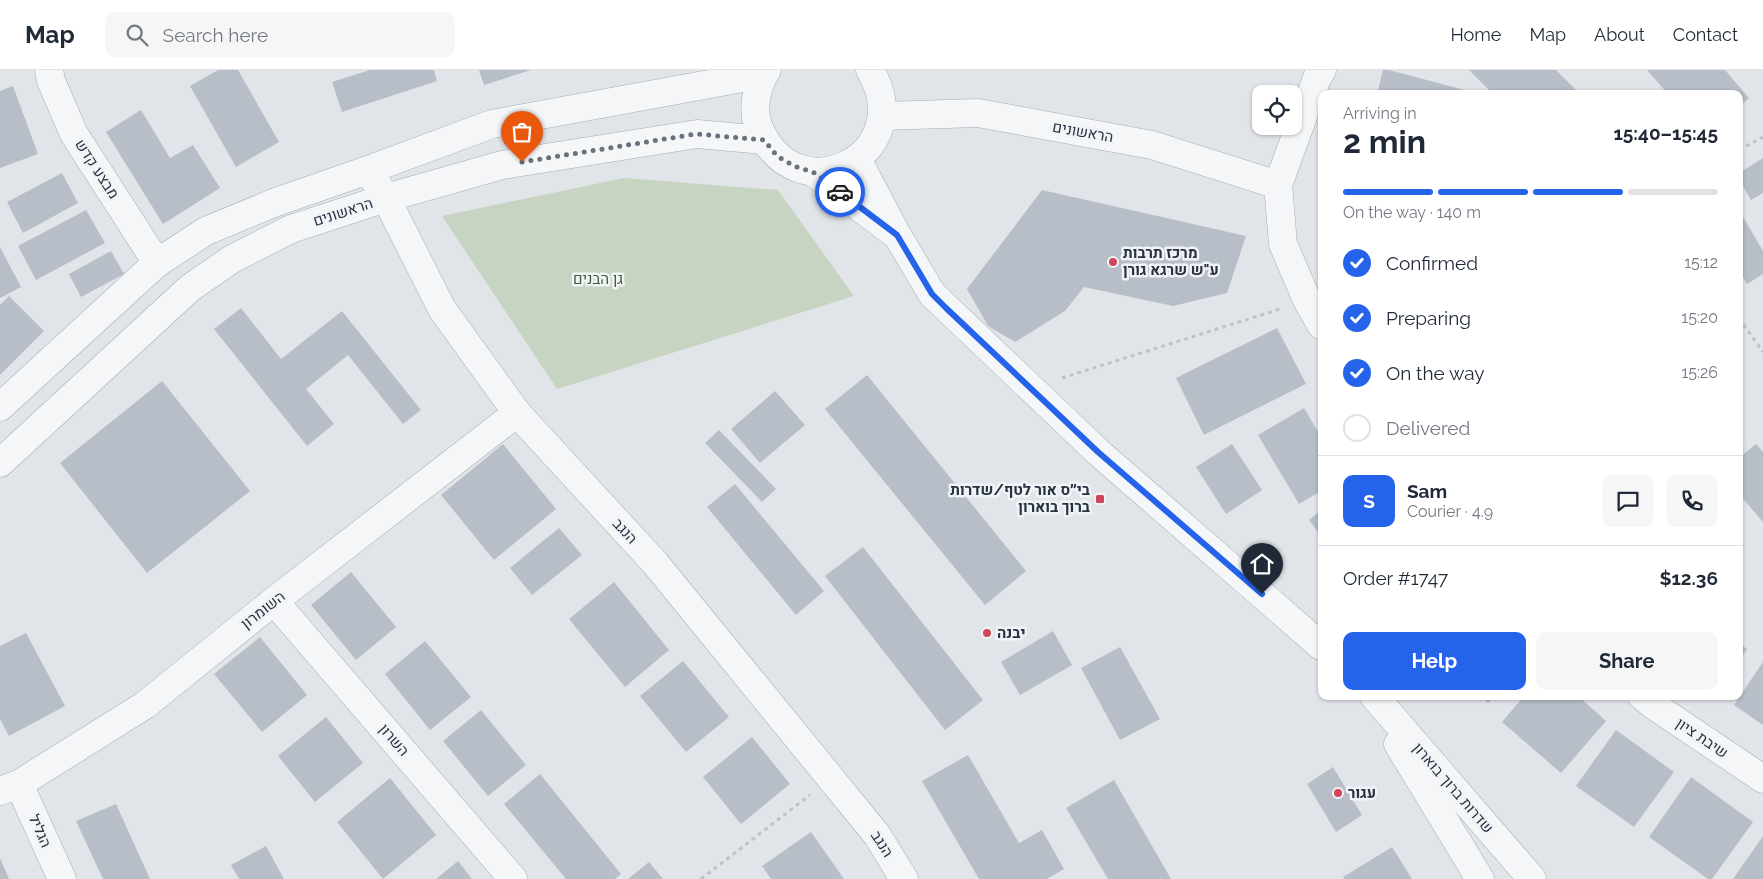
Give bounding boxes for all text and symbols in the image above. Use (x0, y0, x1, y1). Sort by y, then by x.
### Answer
search box (105, 12, 455, 57)
text: Map (25, 20, 75, 49)
icon: search (123, 21, 151, 49)
text: Search here (163, 24, 268, 46)
text: Home (1450, 24, 1501, 45)
text: Map (1529, 24, 1566, 45)
text: About (1594, 24, 1645, 45)
text: Contact (1673, 24, 1738, 45)
map controls (1252, 85, 1302, 135)
button: locate (1252, 85, 1302, 135)
text: Arriving in (1343, 104, 1417, 123)
pin (501, 111, 543, 162)
icon: bag (508, 118, 536, 146)
street label: הראשונים (1051, 118, 1115, 146)
text: 15:40–15:45 (1613, 122, 1718, 144)
text: 2 min (1343, 123, 1426, 160)
street label: מבצע קדש (71, 136, 123, 202)
courier (815, 167, 865, 217)
icon: car (826, 178, 854, 206)
street label: הראשונים (311, 194, 375, 230)
text: On the way · 140 m (1343, 203, 1481, 222)
place label: מרכז תרבות ע"ש שרגא גורן (1123, 244, 1219, 279)
icon: check (1343, 249, 1371, 277)
text: Confirmed (1386, 252, 1478, 274)
text: 15:12 (1684, 253, 1718, 272)
marker: מרכז תרבות ע"ש שרגא גורן (1107, 256, 1119, 268)
park label: גן הבנים (573, 270, 623, 288)
icon: check (1343, 304, 1371, 332)
text: Preparing (1386, 307, 1471, 329)
text: 15:20 (1681, 308, 1718, 327)
icon: check (1343, 359, 1371, 387)
text: On the way (1386, 362, 1485, 384)
text: 15:26 (1681, 363, 1718, 382)
text: Delivered (1386, 417, 1470, 439)
button: chat (1602, 475, 1654, 527)
button: phone (1666, 475, 1718, 527)
text: Sam (1407, 480, 1447, 502)
place label: בי״ס אור לטף/שדרות ברוך בוארון (950, 481, 1090, 516)
text: S (1363, 490, 1375, 512)
marker: בי״ס אור לטף/שדרות ברוך בוארון (1094, 493, 1106, 505)
text: Courier · 4.9 (1407, 502, 1493, 521)
street label: הנגב (609, 515, 641, 547)
pin (1241, 543, 1283, 594)
icon: home (1248, 550, 1276, 578)
text: Order #1747 (1343, 567, 1448, 589)
text: $12.36 (1659, 567, 1718, 589)
street label: השומרון (237, 587, 289, 633)
place label: יבנה (997, 624, 1025, 642)
marker: יבנה (981, 627, 993, 639)
button: Help (1343, 632, 1526, 690)
button: Share (1536, 632, 1718, 690)
street label: שיבת ציון (1673, 714, 1731, 762)
street label: השרון (375, 720, 413, 760)
street label: שדרות ברוך בוארון (1409, 739, 1497, 837)
place label: עגור (1348, 784, 1376, 802)
marker: עגור (1332, 787, 1344, 799)
street label: הגליל (25, 812, 55, 850)
street label: הנגב (867, 827, 897, 861)

